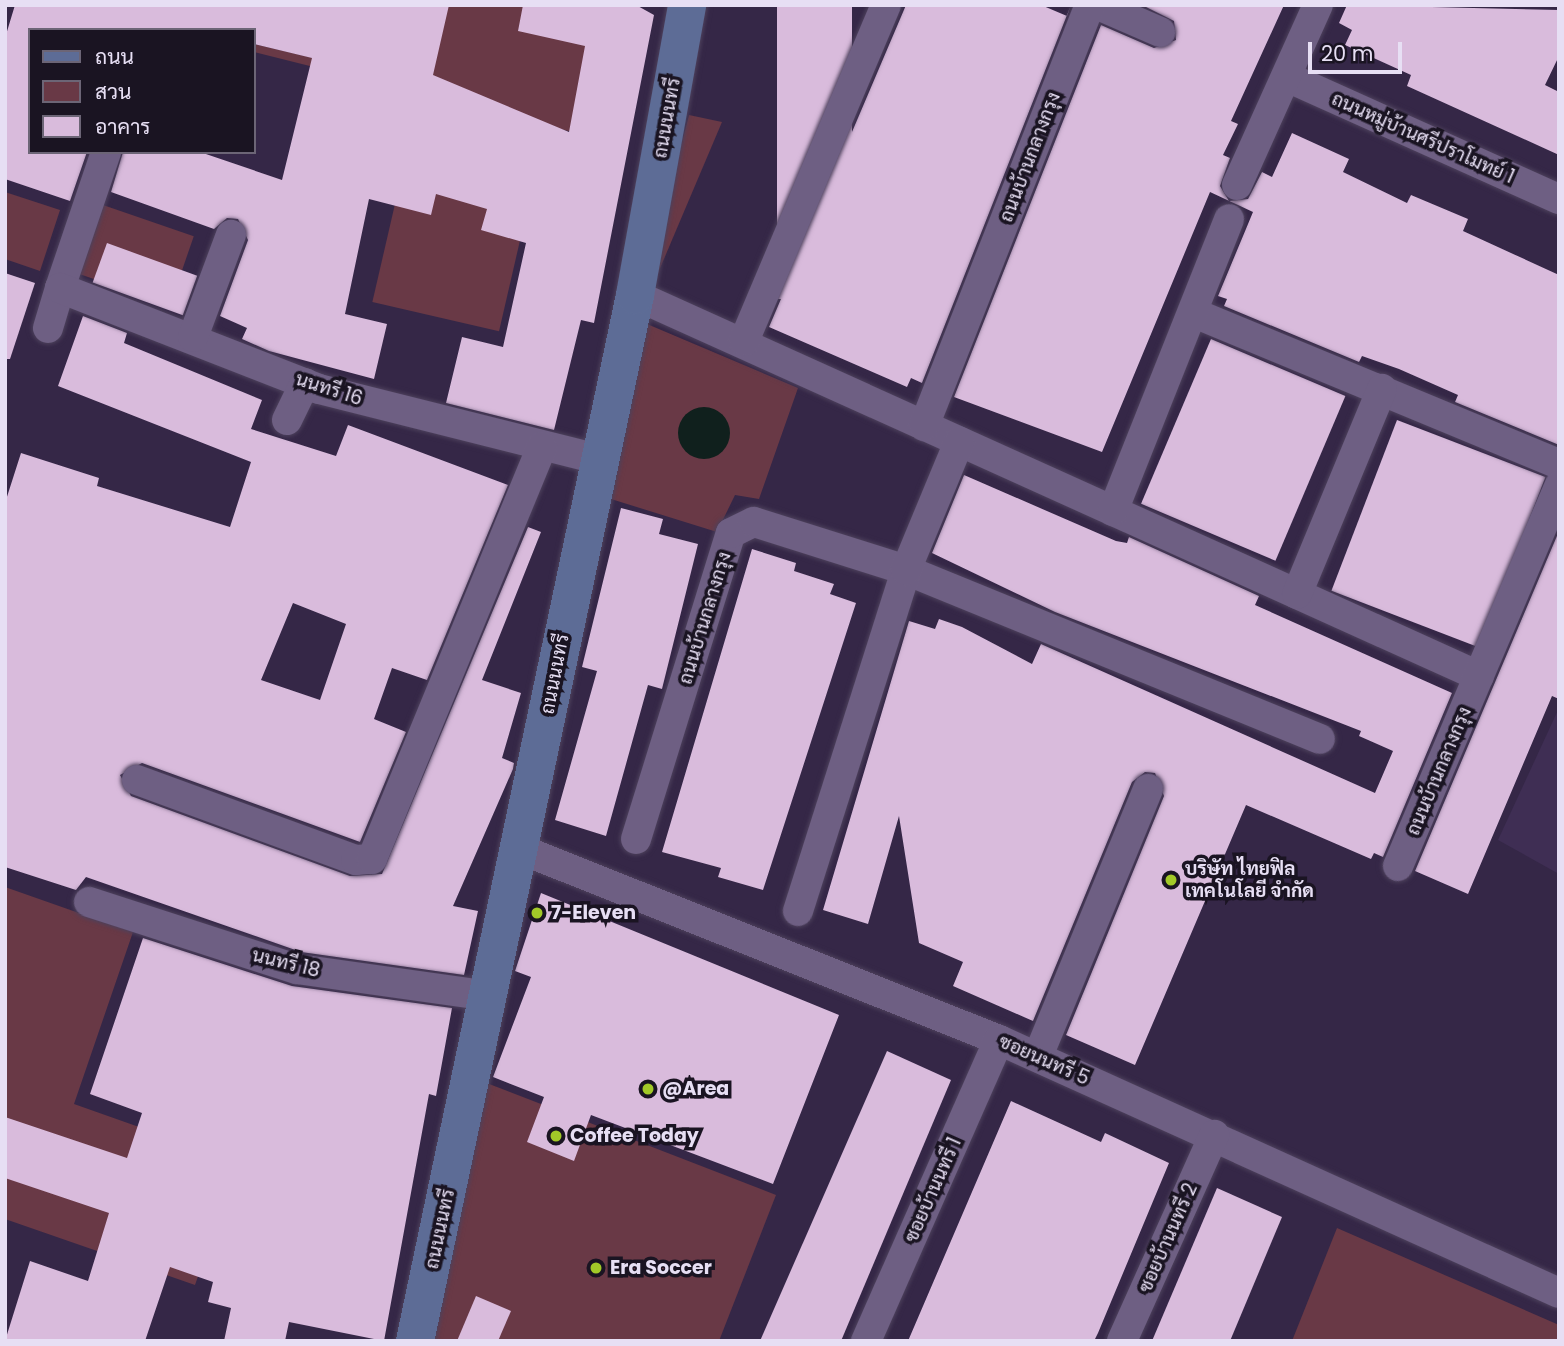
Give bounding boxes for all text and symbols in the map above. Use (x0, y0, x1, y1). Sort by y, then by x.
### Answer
legend (28, 28, 256, 154)
scale bar (1312, 28, 1406, 72)
text: 20 m (1321, 39, 1374, 68)
text: ถนน (95, 42, 134, 71)
street label: ถนนนนทรี (649, 76, 685, 160)
text: สวน (95, 77, 131, 106)
street label: ถนนหมู่บ้านศรีปราโมทย์ 1 (1328, 87, 1518, 189)
street label: ถนนบ้านกลางกรุง (995, 89, 1065, 225)
text: อาคาร (95, 112, 151, 141)
street label: นนทรี 16 (293, 367, 365, 411)
street label: ถนนบ้านกลางกรุง (674, 549, 736, 687)
street label: ถนนนนทรี (536, 632, 574, 716)
street label: ถนนบ้านกลางกรุง (1402, 703, 1476, 839)
place label: บริษัท ไทยฟิล เทคโนโลยี จำกัด (1185, 858, 1314, 902)
marker: บริษัท ไทยฟิล เทคโนโลยี จำกัด (1163, 872, 1179, 888)
place label: 7-Eleven (551, 902, 636, 924)
marker: 7-Eleven (529, 905, 545, 921)
street label: นนทรี 18 (250, 944, 322, 982)
street label: ซอยนนทรี 5 (995, 1030, 1093, 1090)
place label: @Area (662, 1078, 729, 1100)
marker: @Area (640, 1081, 656, 1097)
place label: Coffee Today (570, 1125, 699, 1147)
marker: Coffee Today (548, 1128, 564, 1144)
street label: ซอยบ้านนทรี 1 (900, 1134, 966, 1246)
street label: ซอยบ้านนทรี 2 (1134, 1180, 1202, 1296)
street label: ถนนนนทรี (420, 1187, 460, 1271)
place label: Era Soccer (610, 1257, 712, 1279)
marker: Era Soccer (588, 1260, 604, 1276)

